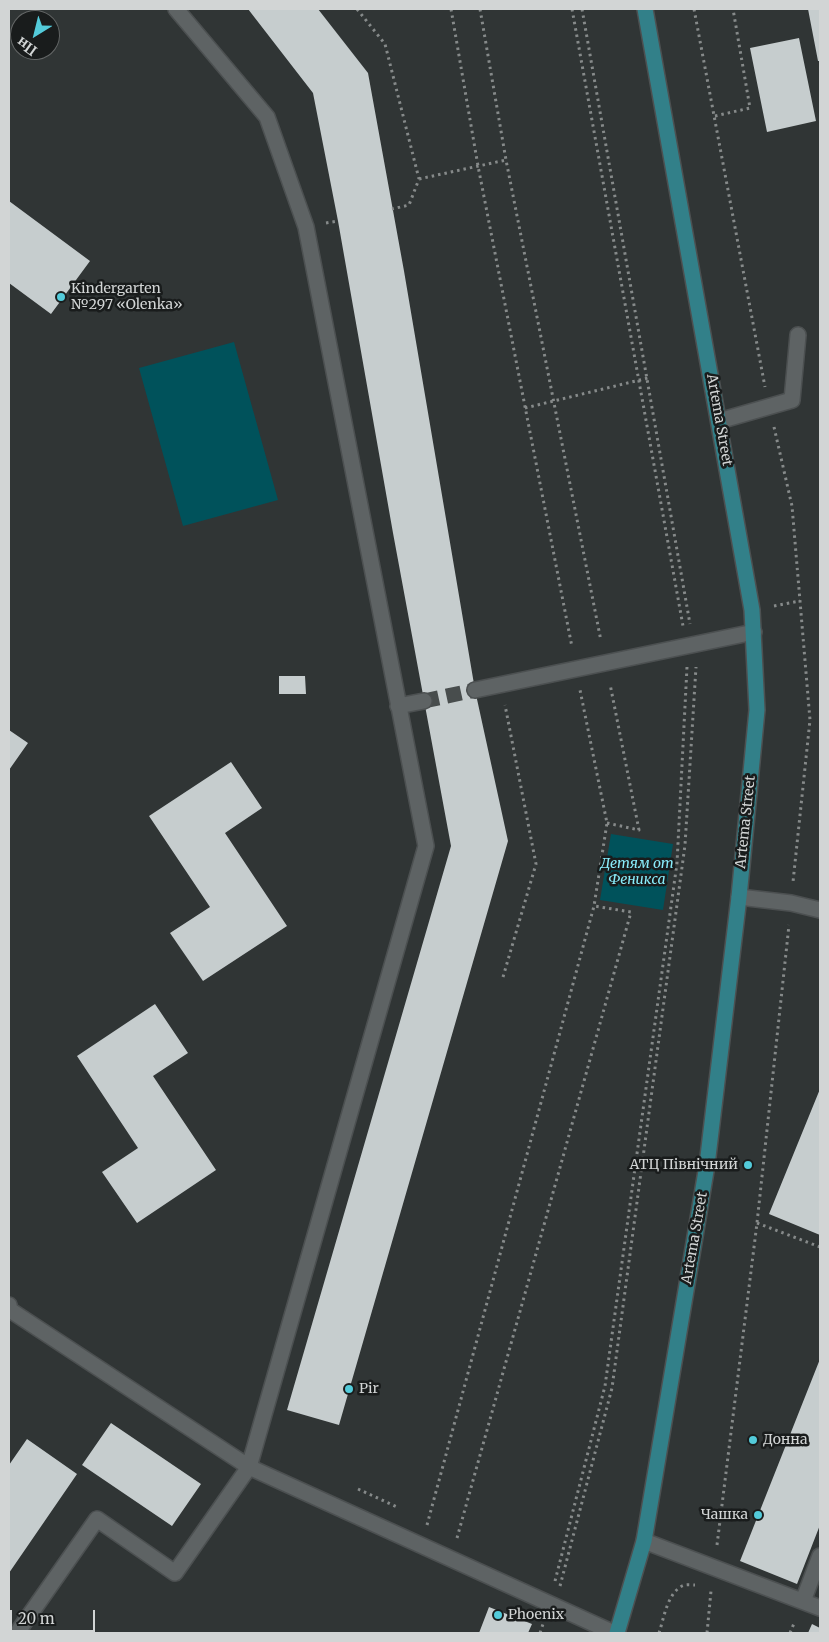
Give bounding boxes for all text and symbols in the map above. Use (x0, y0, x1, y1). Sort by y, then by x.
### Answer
north arrow (10, 10, 60, 60)
text: Пн (13, 33, 41, 60)
place label: Kindergarten №297 «Olenka» (71, 281, 182, 314)
marker: Kindergarten №297 «Olenka» (55, 291, 67, 303)
street label: Artema Street (703, 372, 735, 468)
street label: Artema Street (733, 775, 759, 869)
park label: Детям от Феникса (600, 856, 674, 889)
place label: АТЦ Північний (630, 1157, 738, 1173)
marker: АТЦ Північний (742, 1159, 754, 1171)
street label: Artema Street (679, 1190, 711, 1286)
place label: Pir (359, 1381, 379, 1397)
marker: Pir (343, 1383, 355, 1395)
place label: Донна (763, 1432, 807, 1448)
marker: Донна (747, 1434, 759, 1446)
place label: Чашка (701, 1507, 748, 1523)
marker: Чашка (752, 1509, 764, 1521)
scale bar (12, 1600, 98, 1632)
place label: Phoenix (508, 1607, 564, 1623)
text: 20 m (18, 1609, 55, 1628)
marker: Phoenix (492, 1609, 504, 1621)

